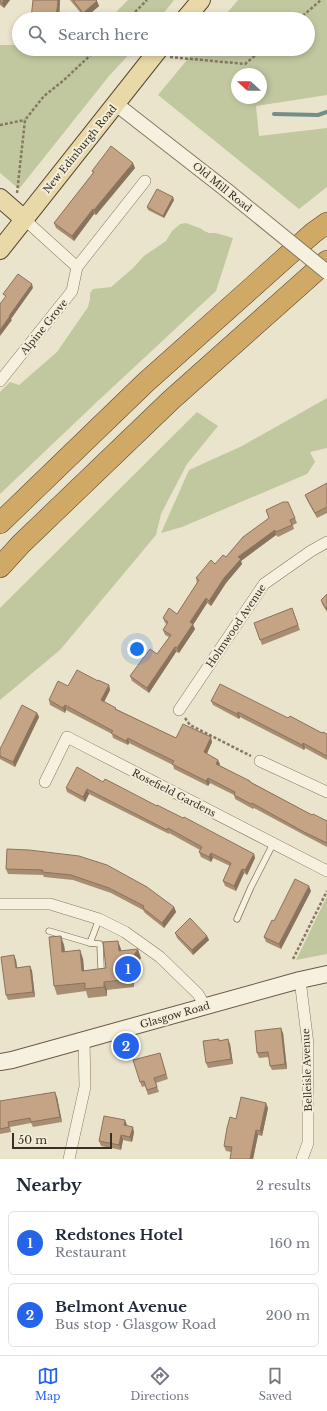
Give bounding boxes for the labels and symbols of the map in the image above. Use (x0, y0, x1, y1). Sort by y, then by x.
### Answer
north arrow (231, 68, 267, 104)
street label: New Edinburgh Road (40, 102, 120, 196)
street label: Old Mill Road (190, 159, 254, 215)
street label: Alpine Grove (17, 296, 71, 358)
street label: Holmwood Avenue (203, 582, 269, 670)
your location (127, 639, 147, 659)
street label: Rosefield Gardens (130, 766, 219, 820)
pin: 1 (115, 954, 141, 984)
street label: Glasgow Road (139, 999, 212, 1031)
street label: Belleisle Avenue (299, 1028, 315, 1112)
pin: 2 (113, 1031, 139, 1061)
scale bar (12, 1131, 112, 1150)

